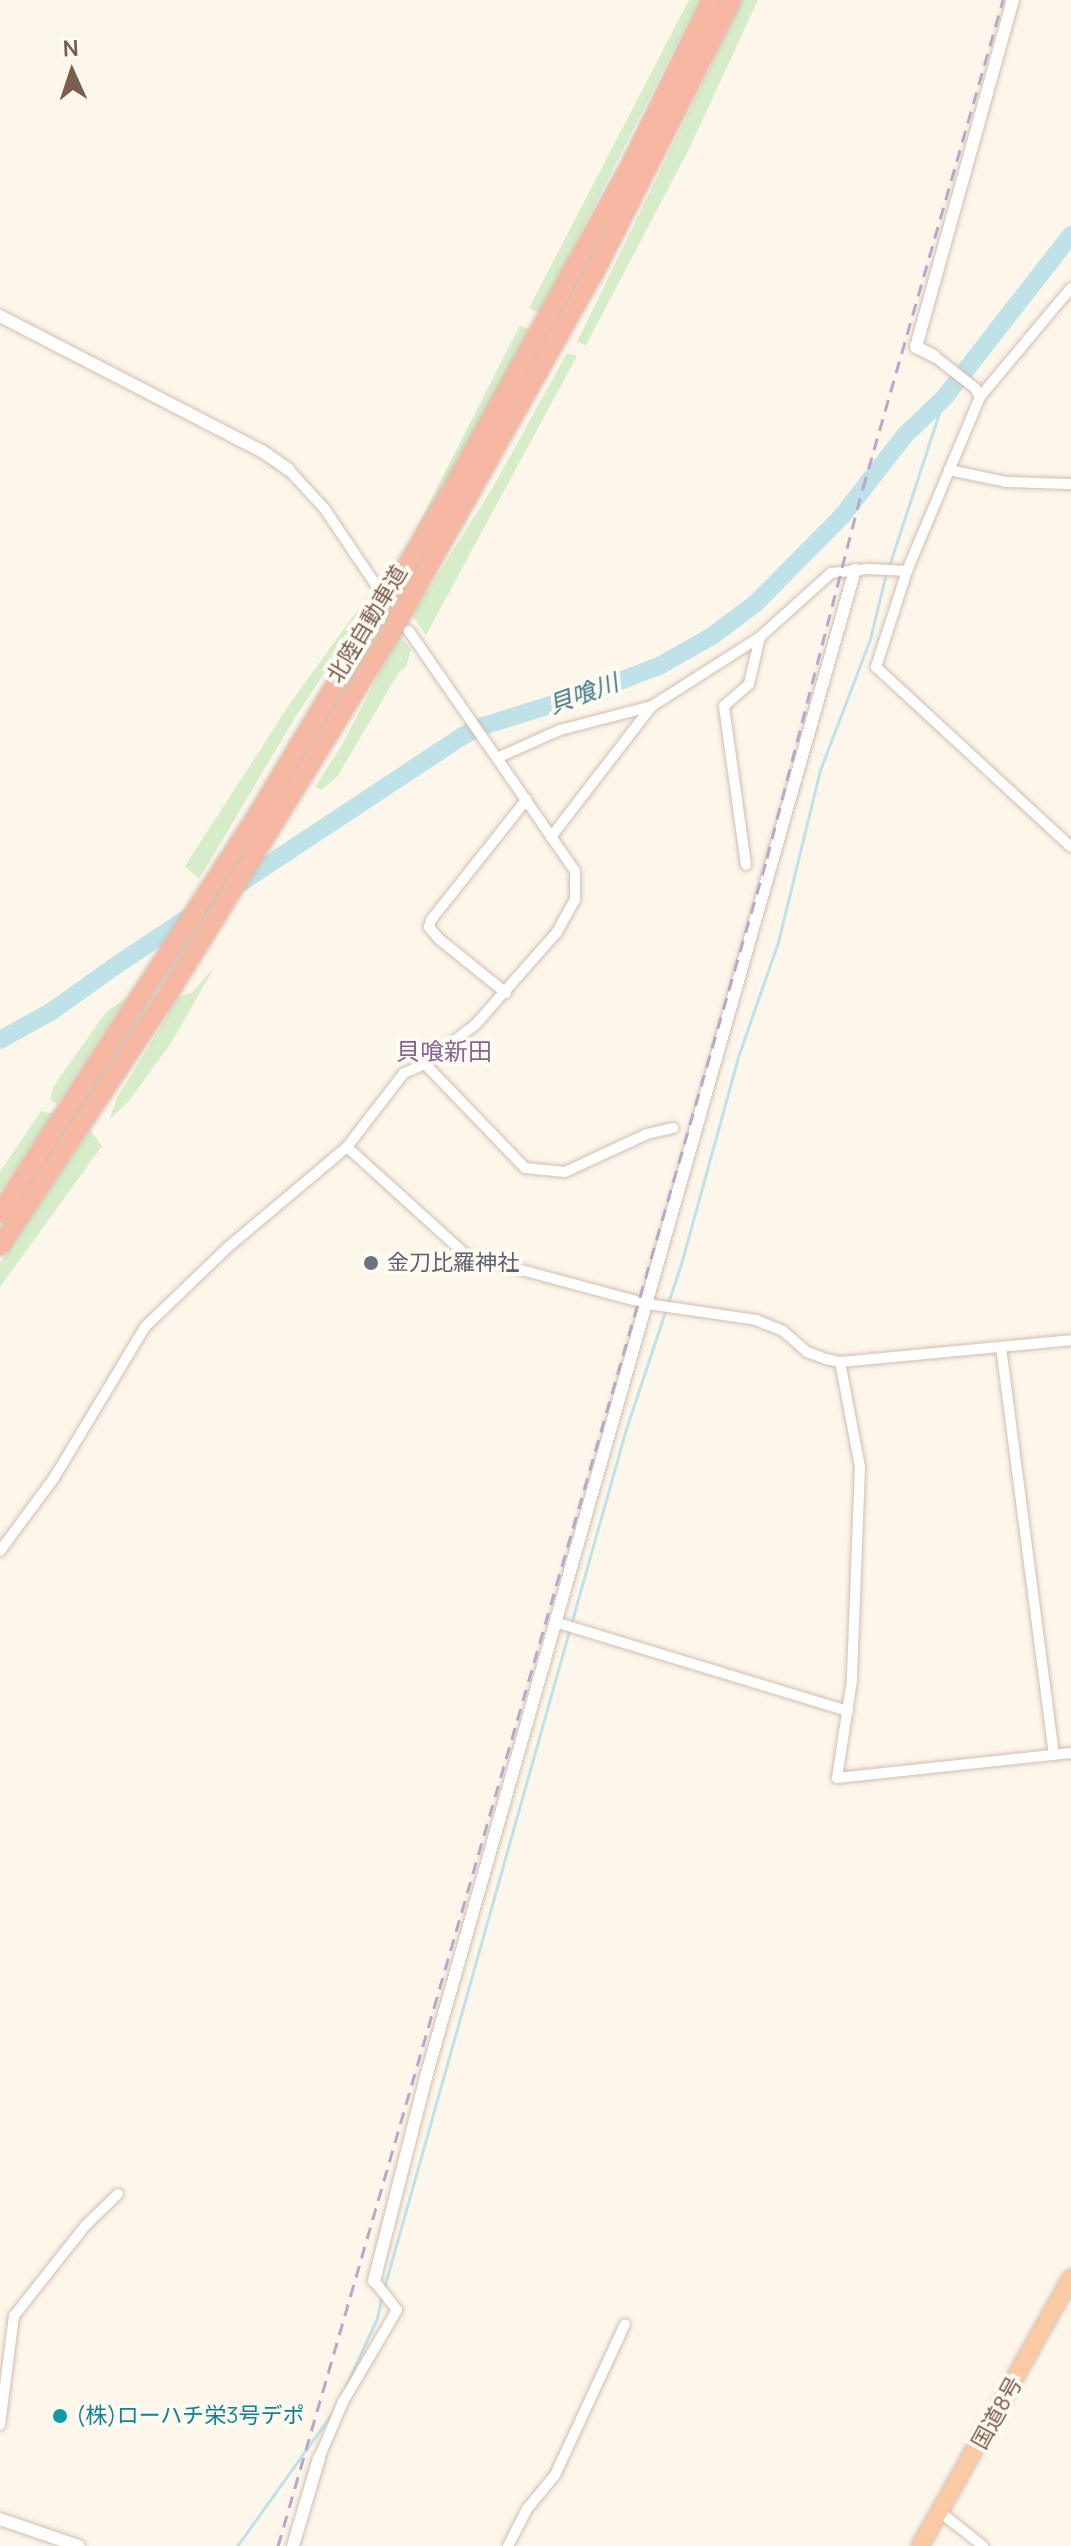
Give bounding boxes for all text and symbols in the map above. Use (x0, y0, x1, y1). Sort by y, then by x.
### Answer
north arrow (32, 32, 112, 112)
text: N (62, 33, 79, 63)
street label: 北陸自動車道 (322, 561, 412, 687)
water label: 貝喰川 (544, 667, 622, 719)
district label: 貝喰新田 (396, 1037, 492, 1065)
place label: 金刀比羅神社 (387, 1250, 519, 1276)
marker: 金刀比羅神社 (362, 1254, 380, 1272)
street label: 国道8号 (966, 2372, 1028, 2454)
place label: (株)ローハチ栄3号デポ (76, 2403, 305, 2429)
marker: (株)ローハチ栄3号デポ (51, 2407, 69, 2425)

